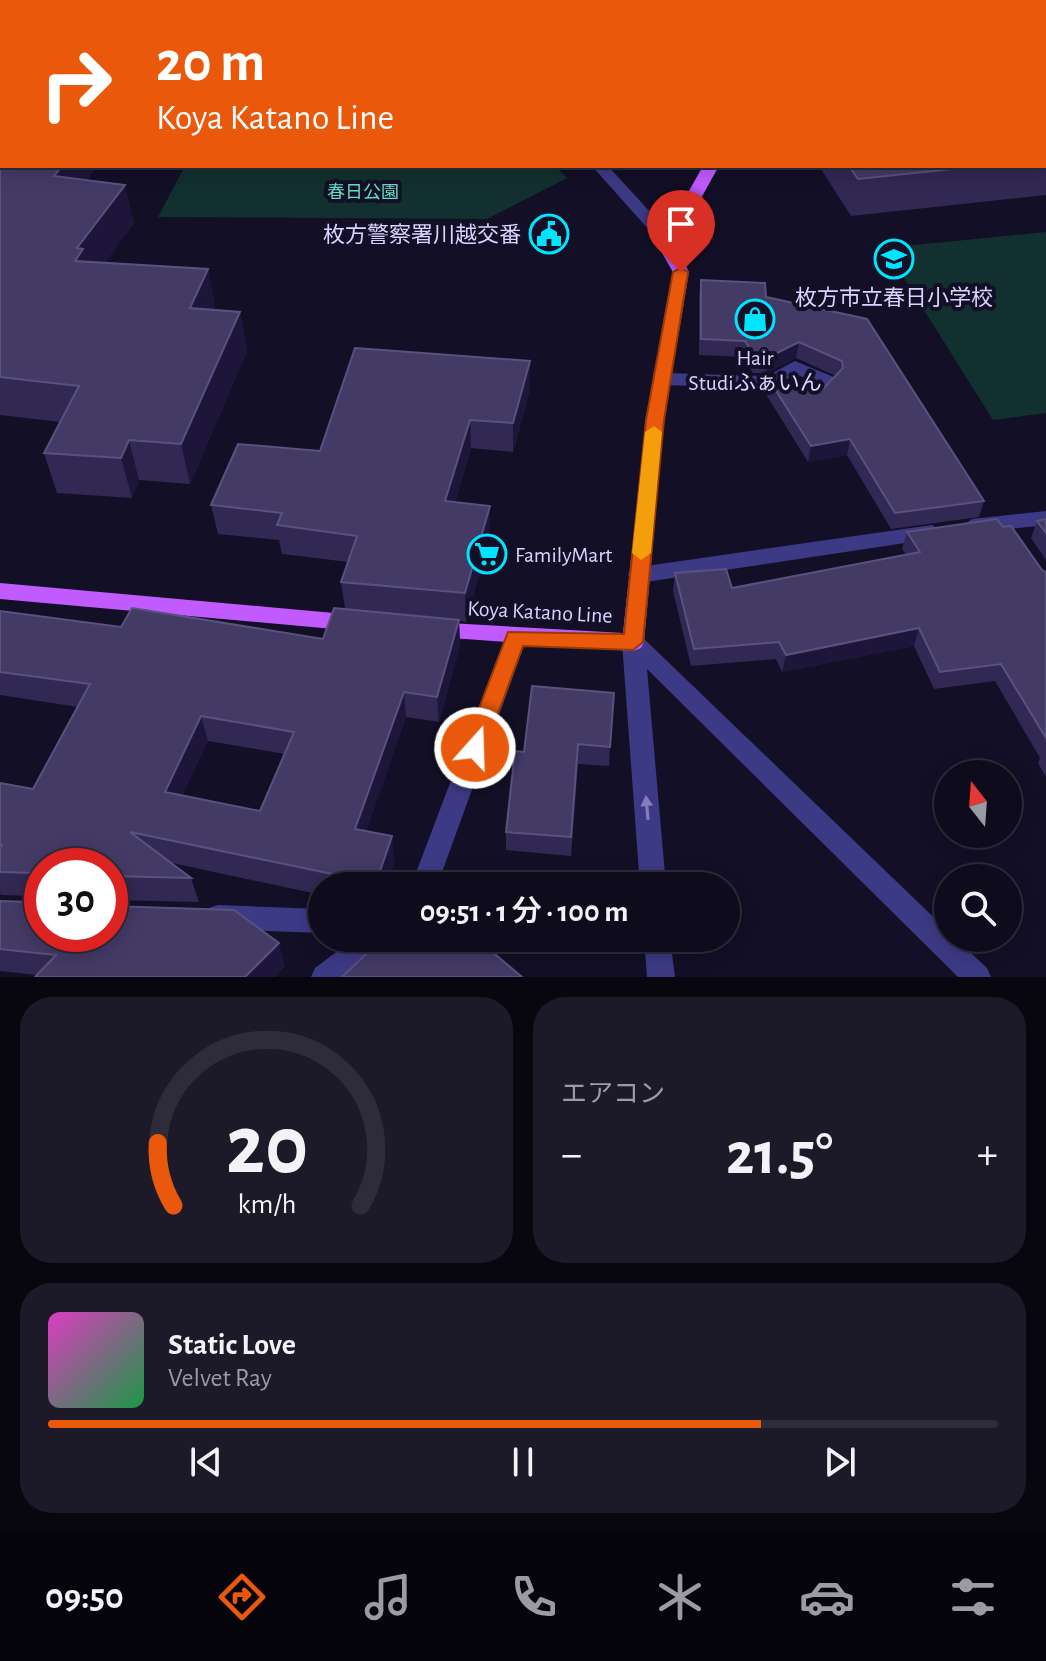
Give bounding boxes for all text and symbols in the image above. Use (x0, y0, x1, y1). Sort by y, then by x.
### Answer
icon: right (24, 32, 128, 136)
text: 20 m (156, 35, 265, 91)
text: Koya Katano Line (156, 100, 394, 136)
park label: 春日公園 (327, 182, 399, 202)
pin (647, 190, 715, 272)
icon: arrive (659, 202, 703, 246)
public building icon: 枚方警察署川越交番 (528, 213, 570, 255)
place label: 枚方警察署川越交番 (323, 223, 521, 246)
school or university icon: 枚方市立春日小学校 (873, 238, 915, 280)
place label: 枚方市立春日小学校 (795, 286, 993, 309)
shop icon: Hair Studiふぁいん (734, 298, 776, 340)
place label: Hair Studiふぁいん (688, 347, 822, 394)
supermarket icon: FamilyMart (466, 533, 508, 575)
place label: FamilyMart (515, 544, 612, 566)
street label: Koya Katano Line (467, 597, 613, 627)
position arrow (433, 706, 517, 790)
north arrow (934, 760, 1022, 848)
map controls (934, 760, 1022, 952)
one-way arrow (640, 795, 653, 820)
speed limit sign: 30 (24, 848, 128, 952)
button: search (934, 864, 1022, 952)
text: 09:51 · 1 分 · 100 m (420, 897, 628, 927)
text: エアコン (561, 1081, 665, 1107)
text: 20 (225, 1105, 308, 1189)
text: 21.5° (726, 1125, 833, 1185)
text: − (561, 1133, 582, 1177)
text: + (977, 1133, 998, 1177)
text: km/h (237, 1190, 296, 1219)
text: Static Love (168, 1330, 296, 1360)
text: Velvet Ray (168, 1365, 272, 1391)
icon: previous (184, 1440, 228, 1484)
icon: pause (501, 1440, 545, 1484)
icon: next (818, 1440, 862, 1484)
icon: directions (214, 1569, 270, 1625)
icon: music (360, 1569, 416, 1625)
icon: phone (506, 1569, 562, 1625)
icon: climate (652, 1569, 708, 1625)
icon: car (799, 1569, 855, 1625)
icon: filters (945, 1569, 1001, 1625)
text: 09:50 (45, 1579, 124, 1615)

